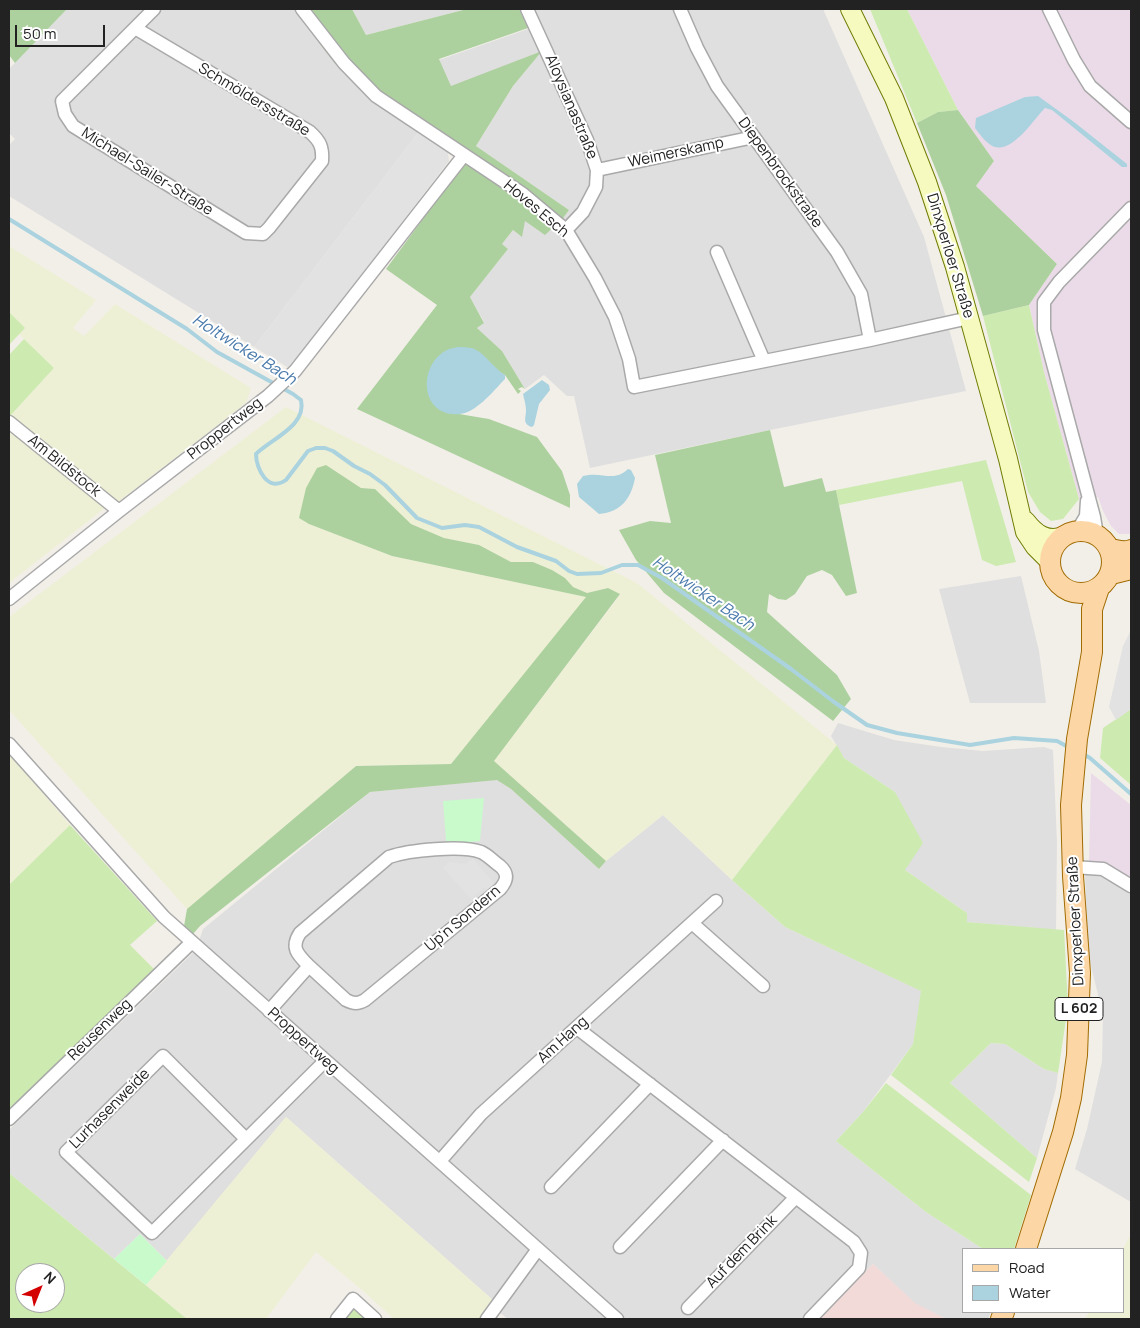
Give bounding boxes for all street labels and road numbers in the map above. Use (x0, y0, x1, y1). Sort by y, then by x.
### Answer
street label: Aloysianastraße (541, 52, 601, 162)
street label: Schmöldersstraße (195, 60, 313, 140)
street label: Diepenbrockstraße (734, 114, 826, 232)
street label: Michael-Sailer-Straße (78, 124, 216, 220)
street label: Weimerskamp (627, 134, 725, 172)
street label: Hoves Esch (500, 177, 572, 241)
street label: Dinxperloer Straße (922, 191, 978, 321)
street label: Proppertweg (184, 394, 266, 464)
street label: Am Bildstock (24, 431, 104, 501)
street label: Dinxperloer Straße (1064, 856, 1088, 986)
street label: Up'n Sondern (422, 882, 504, 956)
street label: Reusenweg (64, 995, 136, 1065)
road number: L 602 (1055, 998, 1103, 1021)
street label: Proppertweg (264, 1004, 342, 1078)
street label: Am Hang (534, 1013, 592, 1067)
street label: Lurhasenweide (66, 1065, 154, 1153)
street label: Auf dem Brink (703, 1212, 781, 1292)

